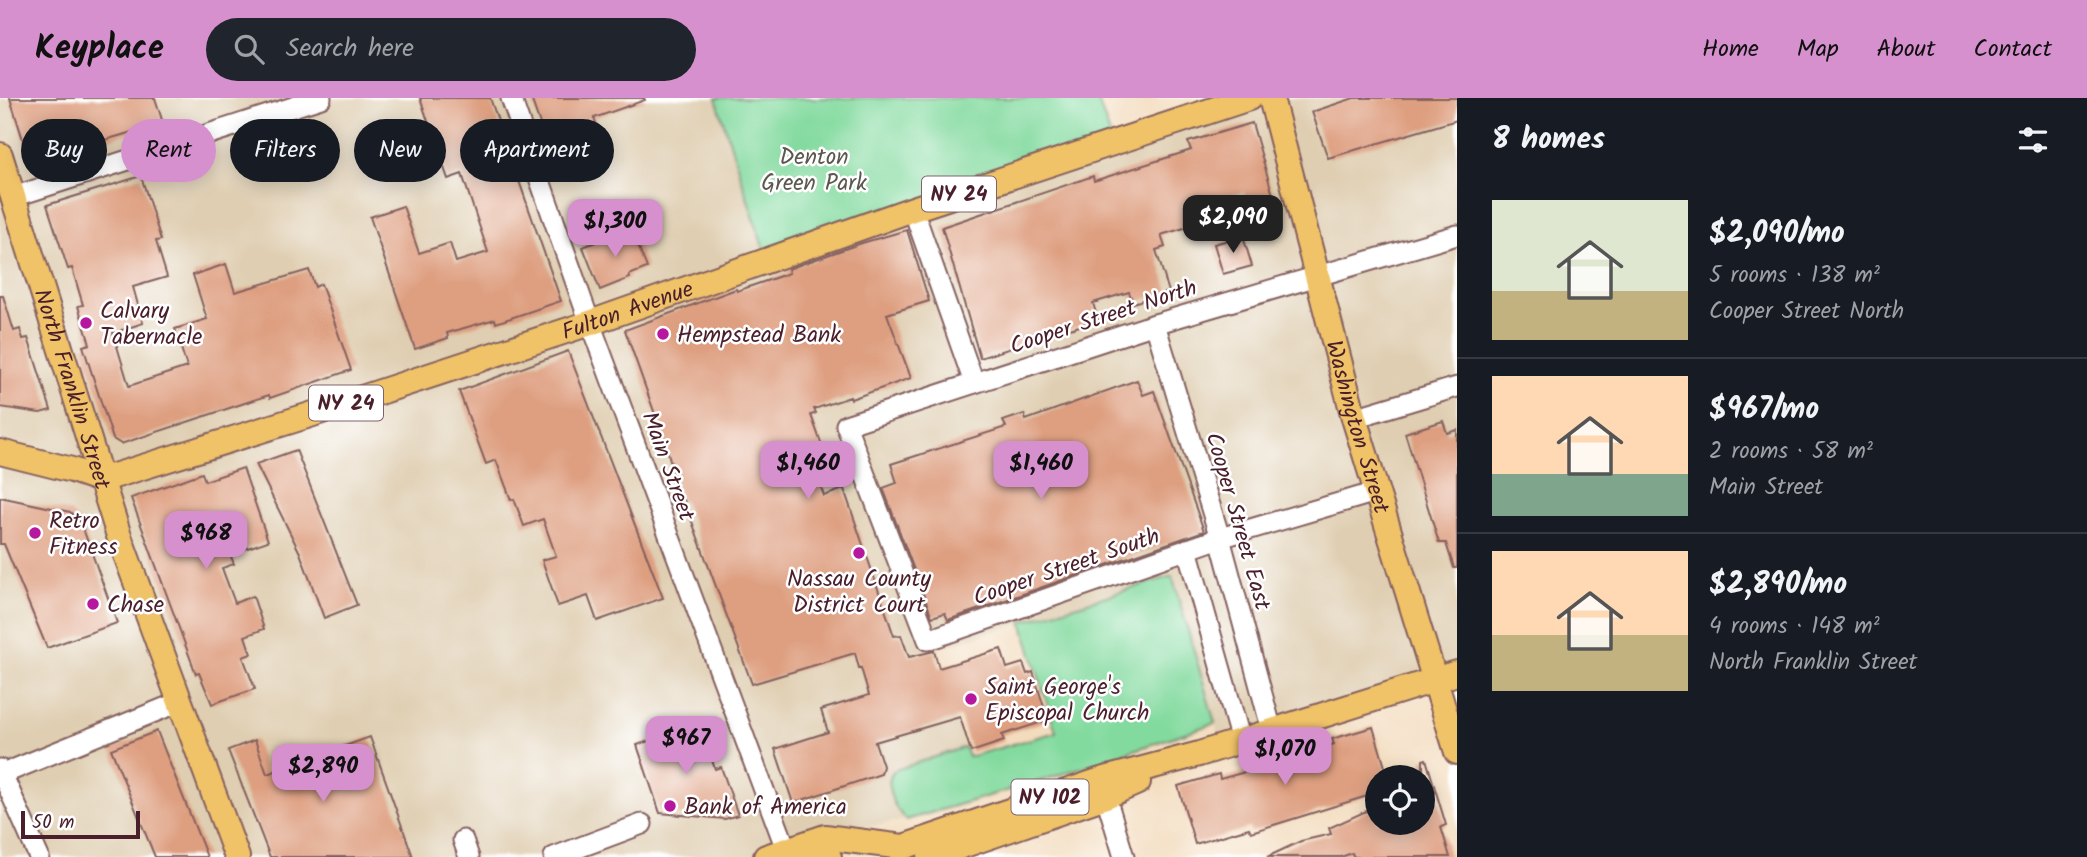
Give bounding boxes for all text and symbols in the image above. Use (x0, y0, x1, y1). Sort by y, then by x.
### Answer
search box (206, 18, 696, 81)
text: Keyplace (35, 23, 164, 76)
text: Search here (286, 28, 414, 70)
icon: search (230, 30, 268, 68)
text: Home (1702, 30, 1759, 69)
text: Map (1797, 30, 1839, 69)
text: About (1877, 30, 1935, 69)
text: Contact (1973, 30, 2052, 69)
text: 8 homes (1492, 116, 1605, 164)
chip: Buy (21, 119, 107, 182)
chip: Rent (121, 119, 216, 182)
chip: Filters (230, 119, 340, 182)
chip: New (354, 119, 446, 182)
chip: Apartment (460, 119, 614, 182)
icon: filters (2014, 121, 2052, 159)
park label: Denton Green Park (761, 140, 867, 202)
road number: NY 24 (922, 176, 996, 212)
pin: $2,090 (1176, 195, 1290, 255)
pin: $1,300 (558, 200, 672, 259)
text: $2,090 (1199, 200, 1267, 236)
text: $1,300 (584, 204, 646, 240)
text: $2,090/mo (1709, 210, 1845, 258)
icon: home (1548, 228, 1632, 312)
text: 5 rooms · 138 m² (1709, 258, 1880, 294)
street label: Cooper Street North (1005, 271, 1202, 365)
street label: Fulton Avenue (557, 272, 699, 351)
street label: North Franklin Street (23, 285, 120, 495)
place label: Calvary Tabernacle (100, 294, 202, 356)
text: Cooper Street North (1709, 294, 1904, 330)
marker: Calvary Tabernacle (78, 315, 94, 331)
place label: Hempstead Bank (677, 318, 841, 354)
marker: Hempstead Bank (655, 326, 671, 342)
street label: Washington Street (1315, 337, 1399, 519)
road number: NY 24 (309, 386, 383, 420)
text: $967/mo (1709, 386, 1819, 434)
icon: home (1548, 404, 1632, 488)
street label: Main Street (631, 407, 704, 528)
street label: Cooper Street East (1195, 428, 1280, 616)
text: 2 rooms · 58 m² (1709, 434, 1873, 470)
pin: $1,460 (751, 442, 865, 501)
pin: $1,460 (984, 442, 1098, 501)
text: $1,460 (776, 446, 840, 482)
text: $1,460 (1009, 446, 1073, 482)
text: Main Street (1709, 470, 1823, 506)
place label: Retro Fitness (49, 504, 118, 566)
pin: $968 (165, 512, 247, 571)
text: $968 (180, 516, 232, 552)
street label: Cooper Street South (968, 519, 1165, 617)
marker: Retro Fitness (27, 525, 43, 541)
marker: Nassau County District Court (851, 545, 867, 561)
text: $2,890/mo (1709, 561, 1847, 609)
place label: Nassau County District Court (787, 562, 931, 624)
icon: home (1548, 579, 1632, 663)
place label: Chase (107, 588, 164, 624)
marker: Chase (85, 596, 101, 612)
text: 4 rooms · 148 m² (1709, 609, 1880, 645)
text: North Franklin Street (1709, 645, 1917, 681)
place label: Saint George's Episcopal Church (985, 670, 1149, 732)
marker: Saint George's Episcopal Church (963, 691, 979, 707)
pin: $967 (645, 716, 727, 776)
text: $967 (662, 721, 710, 757)
pin: $1,070 (1228, 728, 1342, 787)
text: $1,070 (1254, 732, 1316, 768)
pin: $2,890 (266, 744, 380, 804)
text: $2,890 (288, 749, 358, 785)
map controls (1365, 765, 1435, 835)
button: locate (1365, 765, 1435, 835)
road number: NY 102 (1012, 780, 1088, 814)
place label: Bank of America (684, 790, 847, 826)
marker: Bank of America (662, 798, 678, 814)
scale bar (21, 808, 140, 840)
text: 50 m (32, 808, 74, 838)

